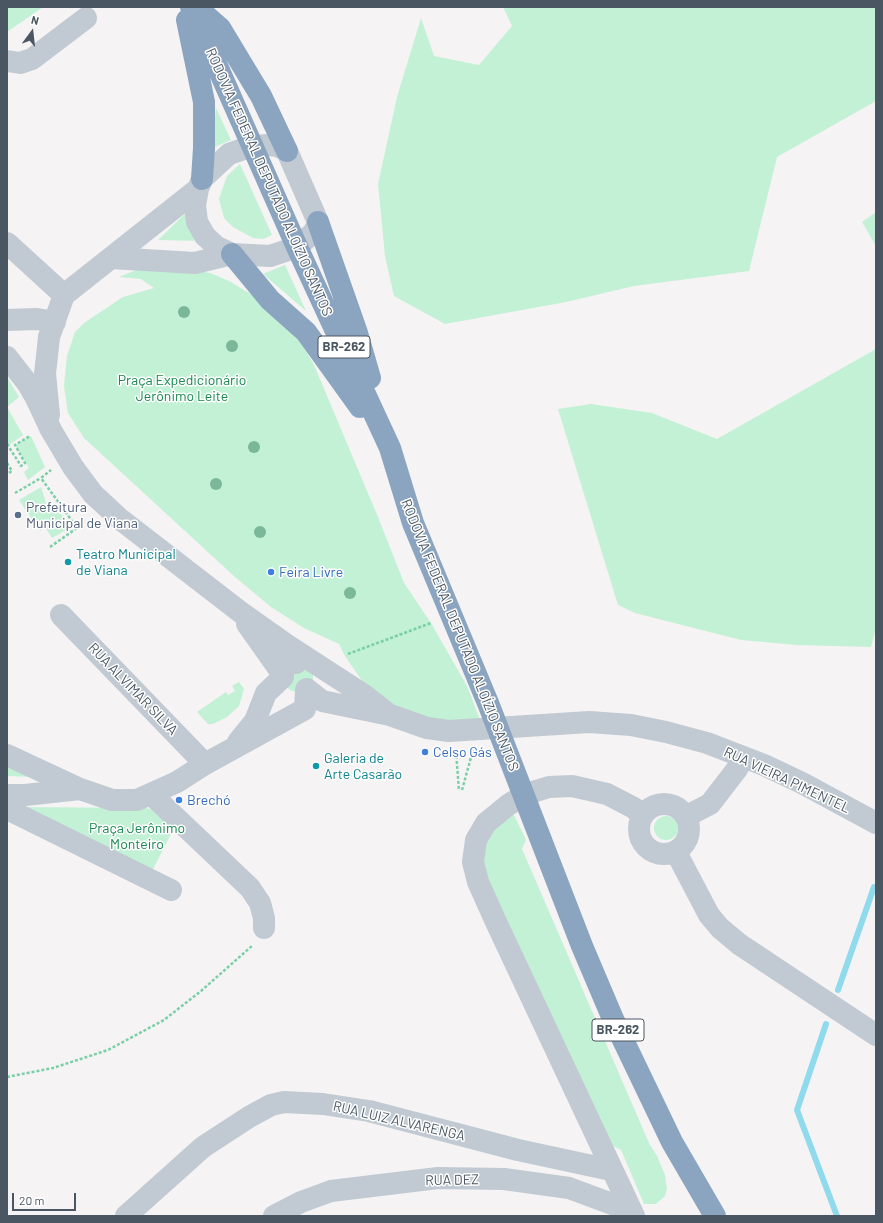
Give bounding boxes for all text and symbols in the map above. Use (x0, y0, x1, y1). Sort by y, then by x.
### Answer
north arrow (12, 12, 52, 52)
text: N (30, 13, 40, 27)
street label: RODOVIA FEDERAL DEPUTADO ALOÍZIO SANTOS (202, 45, 336, 319)
road number: BR-262 (318, 336, 370, 358)
park label: Praça Expedicionário Jerônimo Leite (118, 372, 246, 404)
street label: RODOVIA FEDERAL DEPUTADO ALOÍZIO SANTOS (398, 497, 522, 773)
place label: Prefeitura Municipal de Viana (26, 499, 138, 532)
marker: Prefeitura Municipal de Viana (13, 510, 23, 520)
place label: Teatro Municipal de Viana (76, 546, 176, 578)
marker: Teatro Municipal de Viana (63, 557, 73, 567)
place label: Feira Livre (279, 564, 343, 580)
marker: Feira Livre (266, 567, 276, 577)
street label: RUA ALVIMAR SILVA (85, 640, 181, 738)
street label: RUA VIEIRA PIMENTEL (721, 743, 853, 817)
place label: Celso Gás (433, 744, 492, 760)
marker: Celso Gás (420, 747, 430, 757)
place label: Galeria de Arte Casarão (324, 750, 402, 782)
marker: Galeria de Arte Casarão (311, 761, 321, 771)
place label: Brechó (187, 792, 230, 808)
marker: Brechó (174, 795, 184, 805)
park label: Praça Jerônimo Monteiro (89, 820, 185, 852)
road number: BR-262 (592, 1019, 644, 1041)
street label: RUA LUIZ ALVARENGA (331, 1098, 467, 1144)
street label: RUA DEZ (425, 1171, 479, 1189)
scale bar (14, 1185, 78, 1211)
text: 20 m (19, 1193, 45, 1207)

